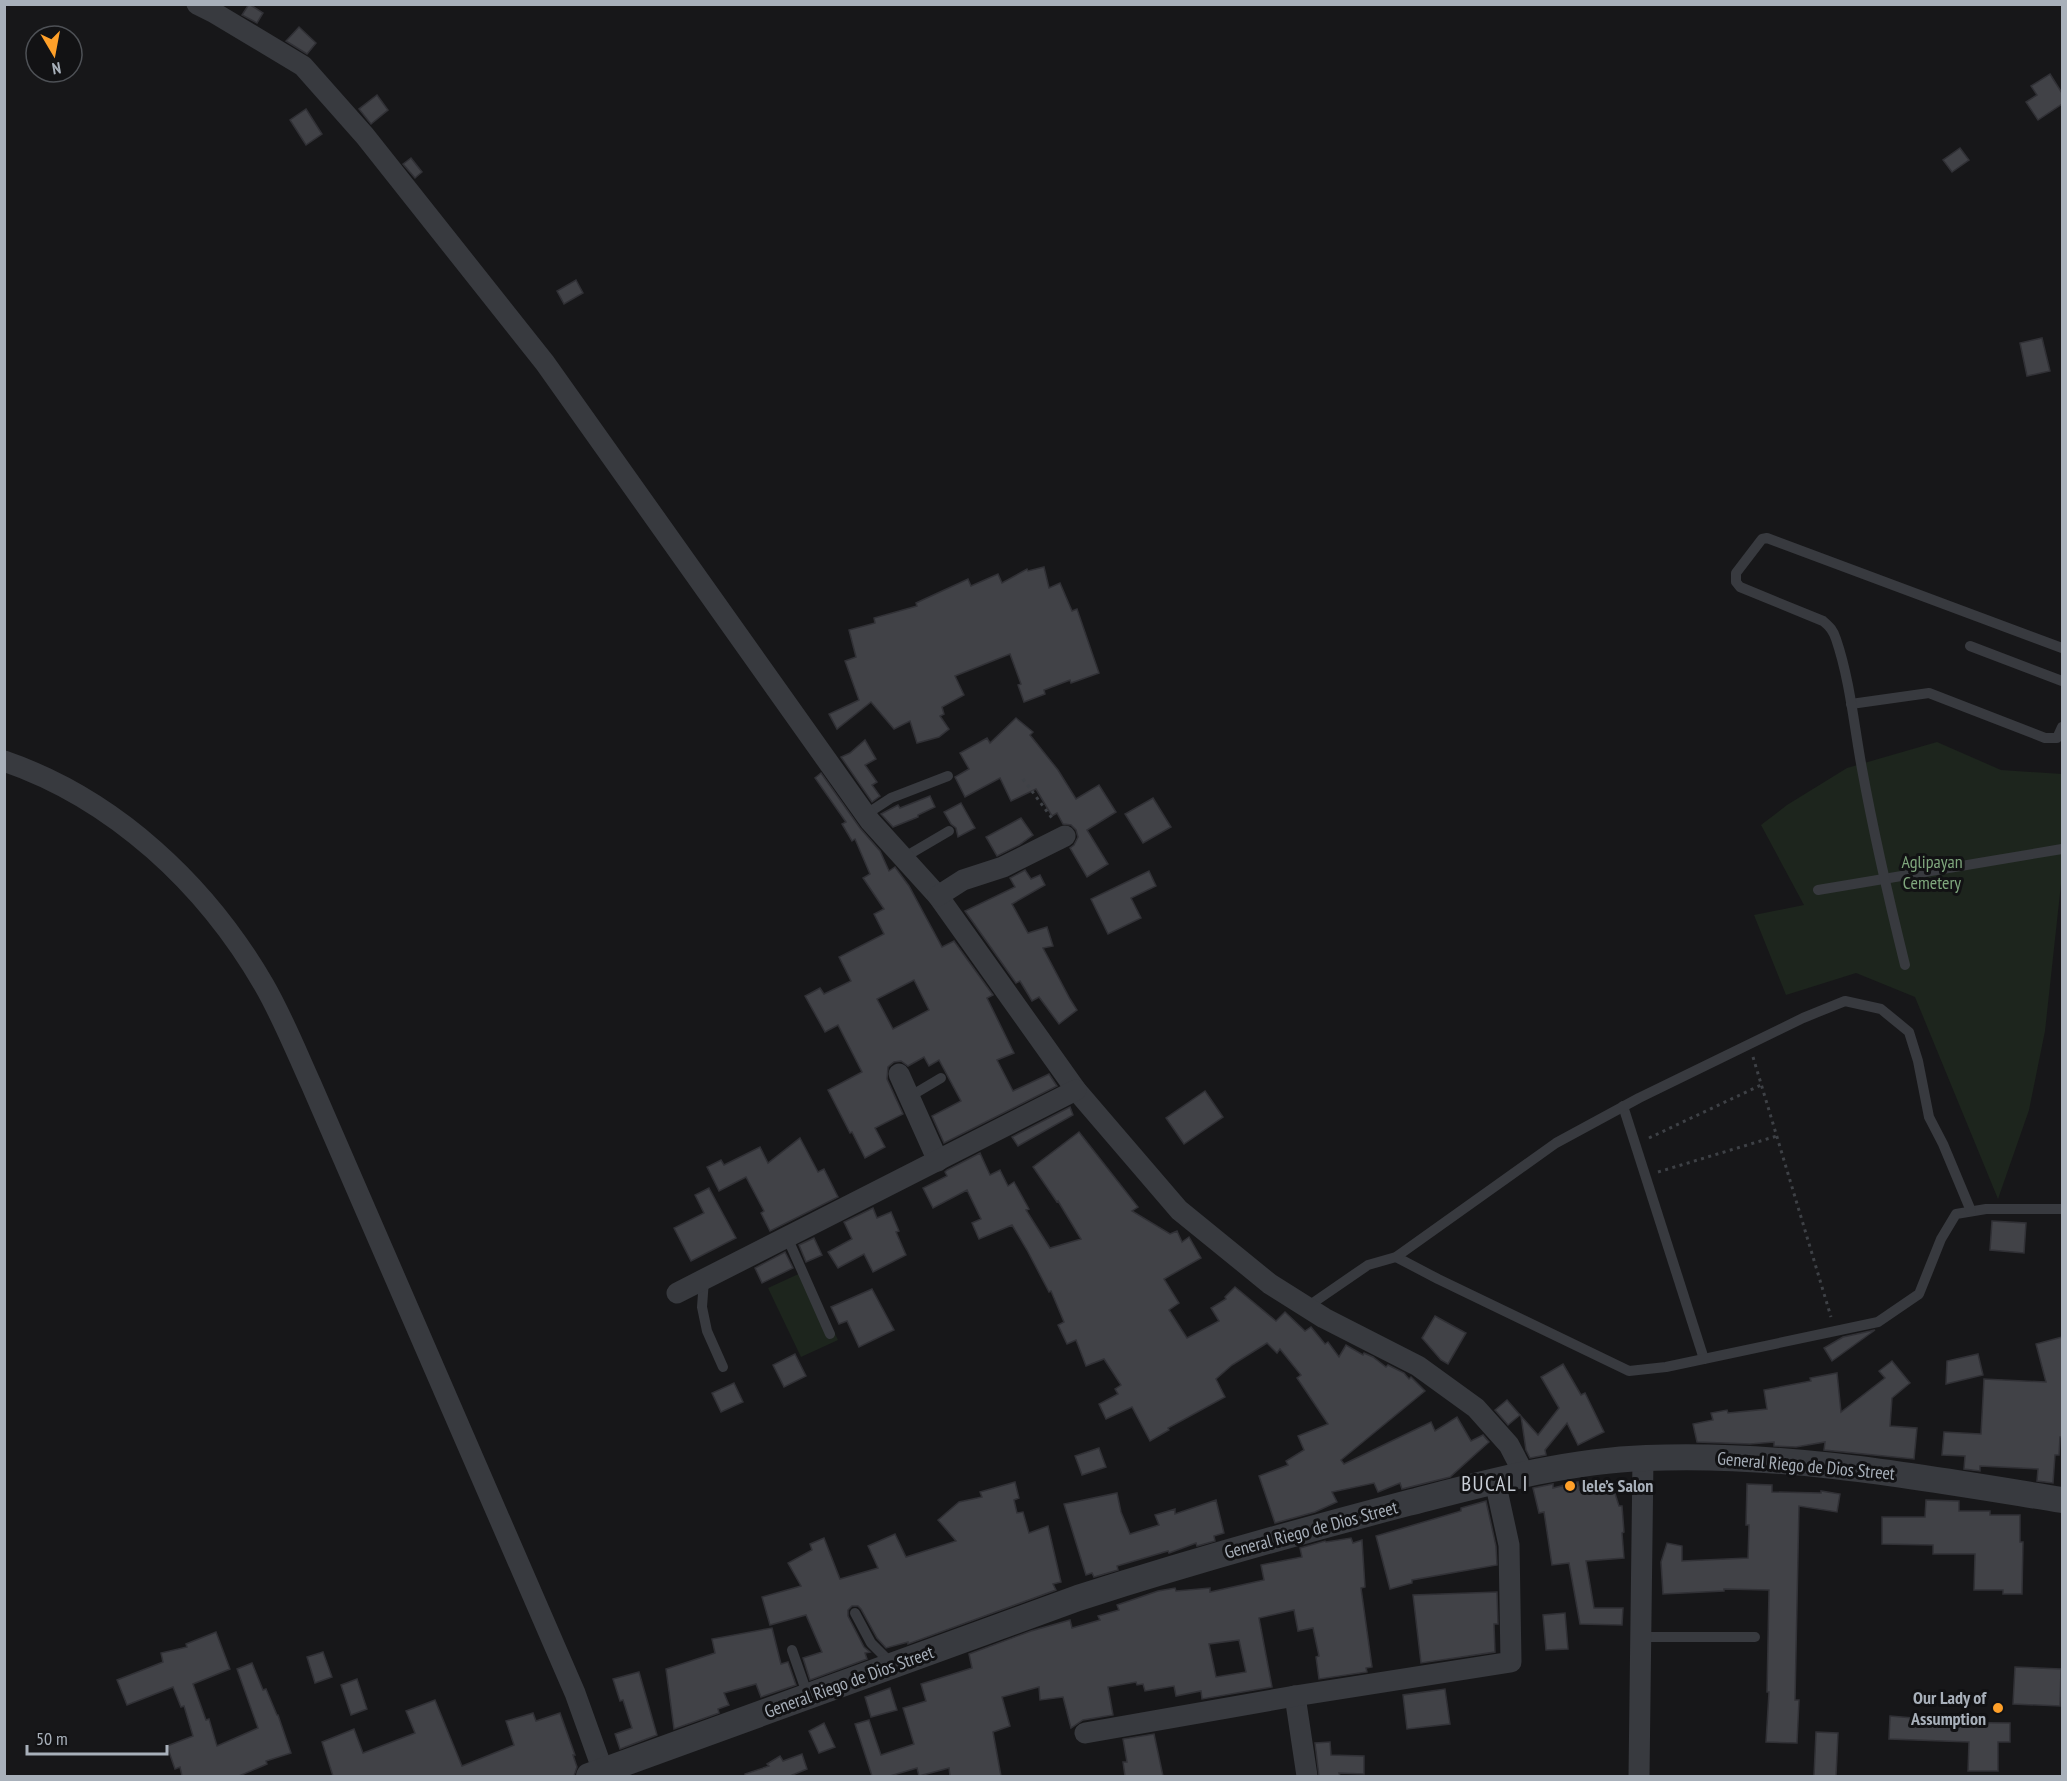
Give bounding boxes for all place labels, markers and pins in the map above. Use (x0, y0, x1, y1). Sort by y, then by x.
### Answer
place label: lele’s Salon (1582, 1474, 1653, 1497)
marker: lele’s Salon (1563, 1479, 1577, 1493)
place label: Our Lady of Assumption (1910, 1686, 1987, 1730)
marker: Our Lady of Assumption (1991, 1701, 2005, 1715)

